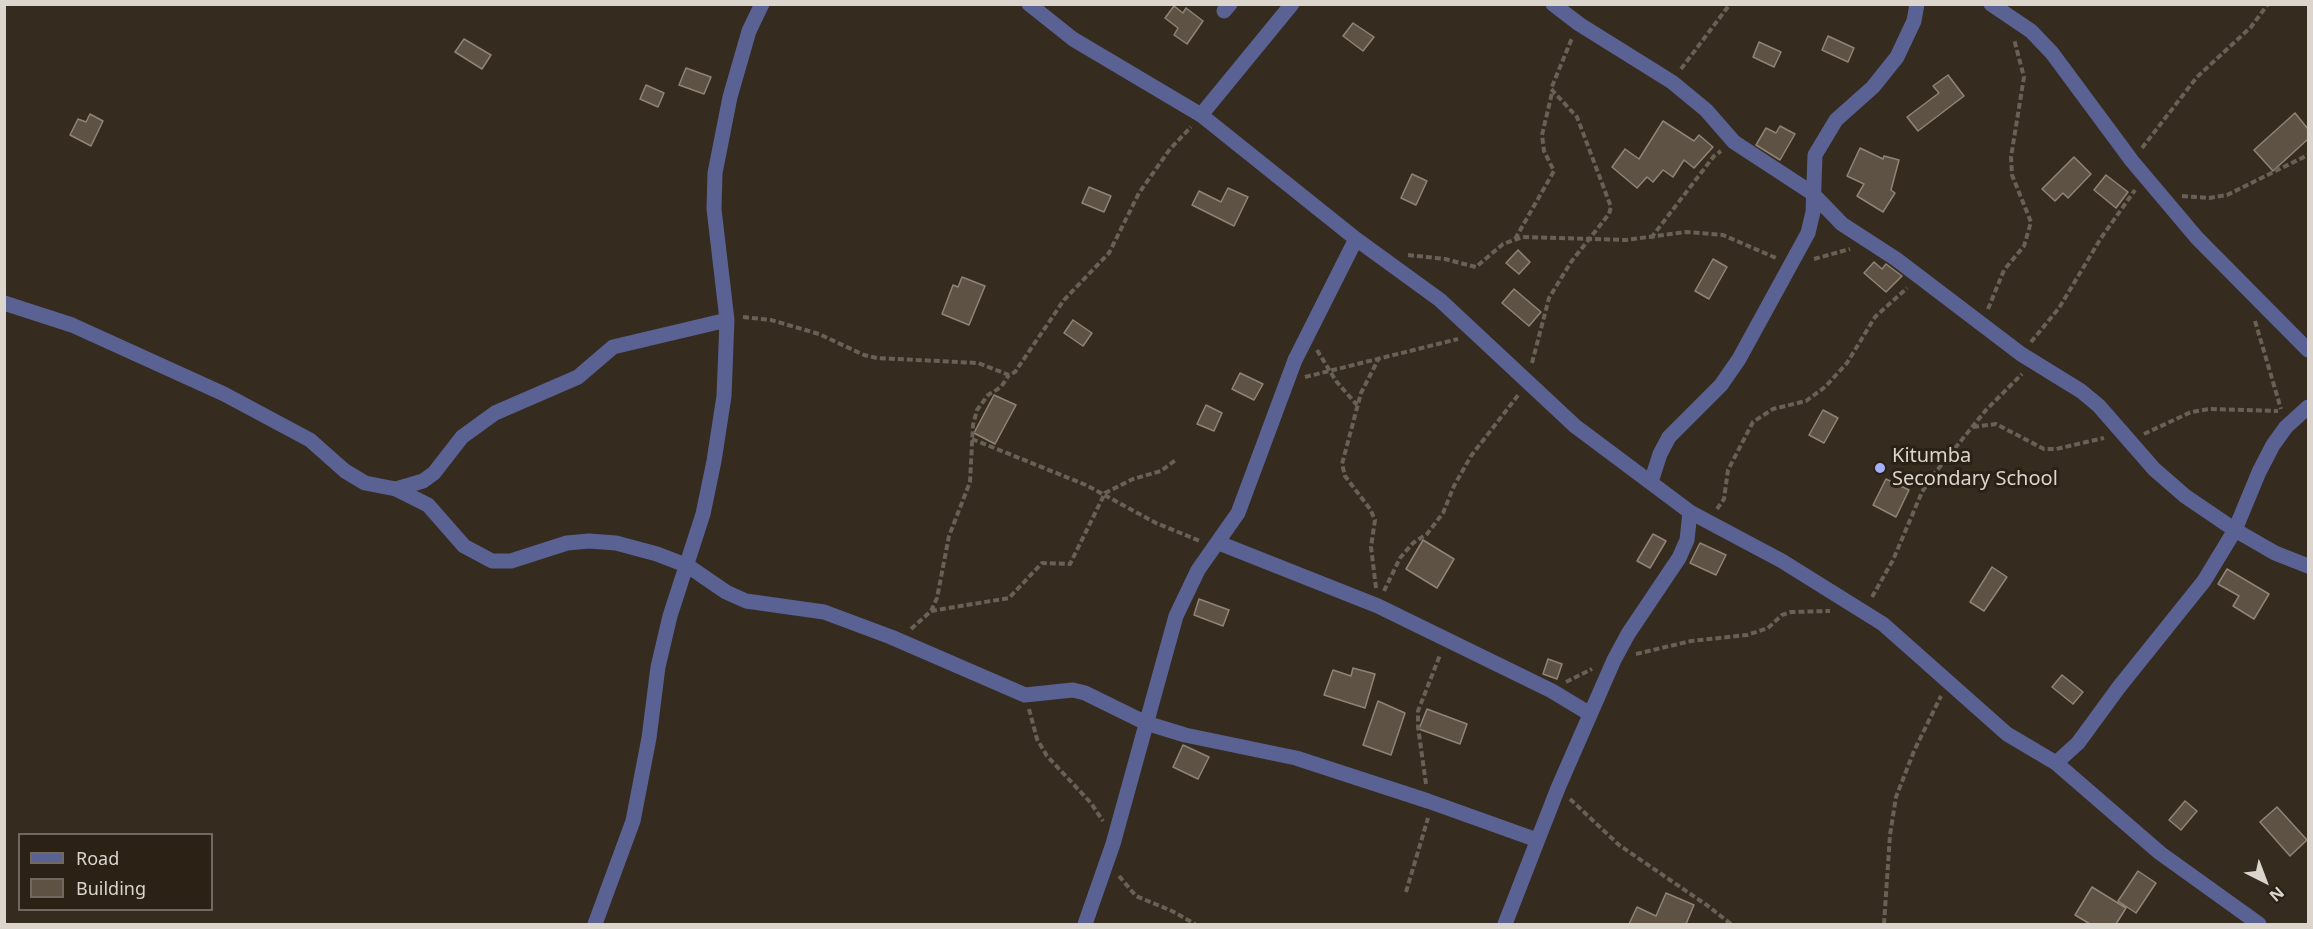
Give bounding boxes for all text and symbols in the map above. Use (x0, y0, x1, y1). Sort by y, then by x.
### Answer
place label: Kitumba Secondary School (1892, 444, 2058, 491)
marker: Kitumba Secondary School (1873, 461, 1887, 475)
legend (18, 833, 213, 911)
text: Road (76, 846, 119, 870)
north arrow (2235, 851, 2295, 911)
text: Building (76, 876, 146, 900)
text: N (2265, 882, 2289, 907)

